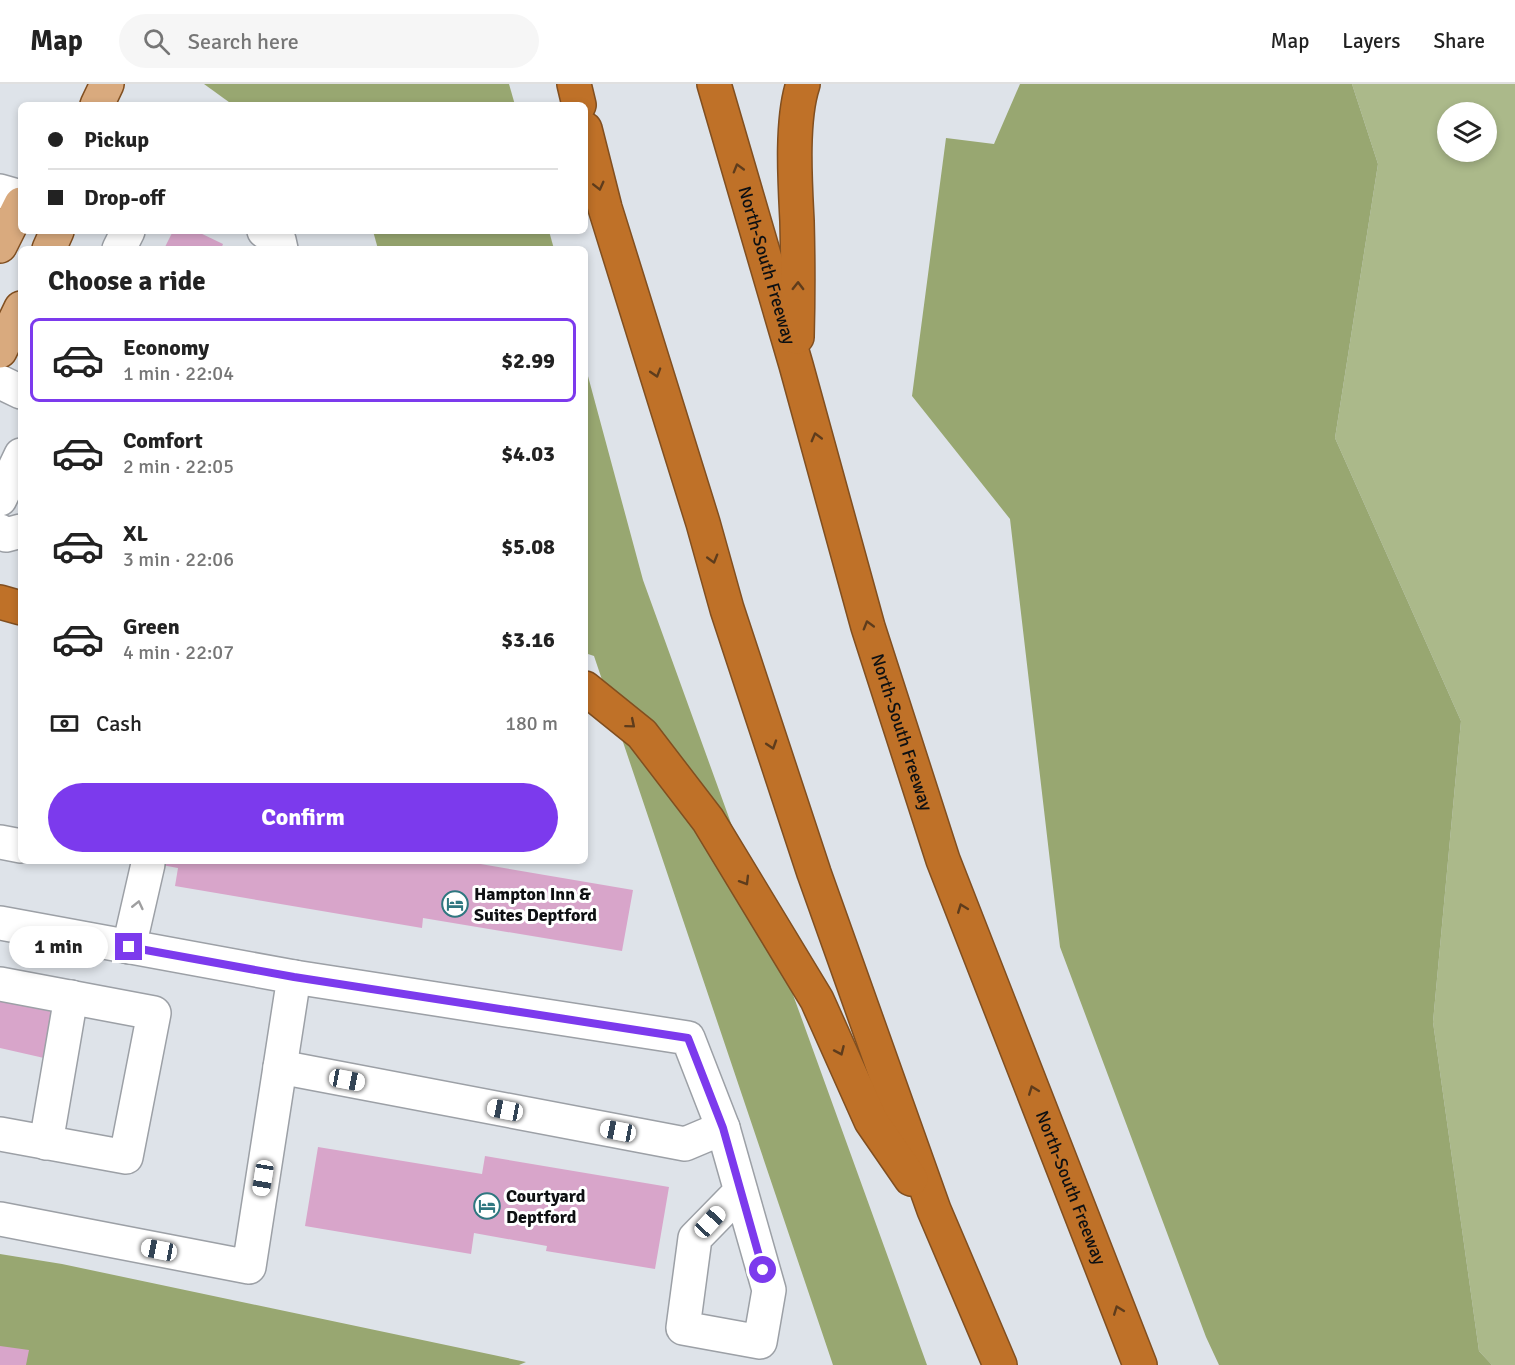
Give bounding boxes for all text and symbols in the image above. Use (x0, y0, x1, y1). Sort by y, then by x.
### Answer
search box (119, 14, 539, 68)
text: Map (30, 24, 83, 58)
icon: search (140, 25, 173, 58)
text: Search here (188, 28, 299, 55)
text: Map (1271, 28, 1309, 54)
text: Layers (1342, 28, 1400, 54)
text: Share (1433, 28, 1485, 54)
map controls (1437, 102, 1497, 162)
button: layers (1437, 102, 1497, 162)
text: Pickup (84, 126, 149, 153)
one-way arrow (733, 163, 745, 174)
one-way arrow (592, 181, 605, 191)
text: Drop-off (84, 184, 165, 211)
street label: North-South Freeway (733, 184, 801, 348)
text: Choose a ride (48, 265, 206, 298)
one-way arrow (792, 281, 804, 290)
icon: car (51, 333, 105, 387)
text: Economy (123, 334, 209, 361)
text: $2.99 (501, 347, 555, 374)
text: 1 min · 22:04 (123, 361, 234, 386)
one-way arrow (649, 367, 661, 378)
icon: car (51, 426, 105, 480)
text: Comfort (123, 427, 203, 454)
one-way arrow (811, 432, 823, 442)
text: $4.03 (501, 440, 555, 467)
text: 2 min · 22:05 (123, 454, 234, 479)
icon: car (51, 519, 105, 573)
text: XL (123, 520, 148, 547)
text: $5.08 (501, 533, 555, 560)
text: 3 min · 22:06 (123, 547, 234, 572)
one-way arrow (706, 553, 718, 564)
icon: car (51, 612, 105, 666)
text: Green (123, 613, 180, 640)
one-way arrow (863, 620, 875, 630)
text: $3.16 (501, 626, 555, 653)
text: 4 min · 22:07 (123, 640, 234, 665)
street label: North-South Freeway (866, 651, 938, 814)
icon: cash (48, 707, 81, 740)
text: Cash (96, 710, 142, 737)
text: 180 m (505, 711, 558, 736)
one-way arrow (624, 717, 635, 728)
one-way arrow (765, 739, 777, 750)
button: Confirm (48, 783, 558, 852)
one-way arrow (738, 875, 749, 885)
place label: Hampton Inn & Suites Deptford (474, 883, 597, 926)
hotel icon: Hampton Inn & Suites Deptford (440, 889, 470, 919)
one-way arrow (131, 900, 144, 910)
one-way arrow (957, 903, 969, 914)
callout: 1 min (9, 926, 108, 968)
route end (115, 933, 142, 960)
text: 1 min (34, 934, 83, 959)
one-way arrow (832, 1045, 844, 1056)
car (328, 1068, 366, 1092)
one-way arrow (1027, 1085, 1040, 1095)
car (486, 1098, 524, 1122)
street label: North-South Freeway (1031, 1108, 1111, 1268)
car (599, 1119, 637, 1143)
car (251, 1159, 275, 1197)
place label: Courtyard Deptford (506, 1185, 586, 1228)
hotel icon: Courtyard Deptford (472, 1191, 502, 1221)
car (691, 1203, 729, 1241)
car (140, 1238, 178, 1262)
route start (749, 1256, 776, 1283)
one-way arrow (1113, 1306, 1126, 1316)

